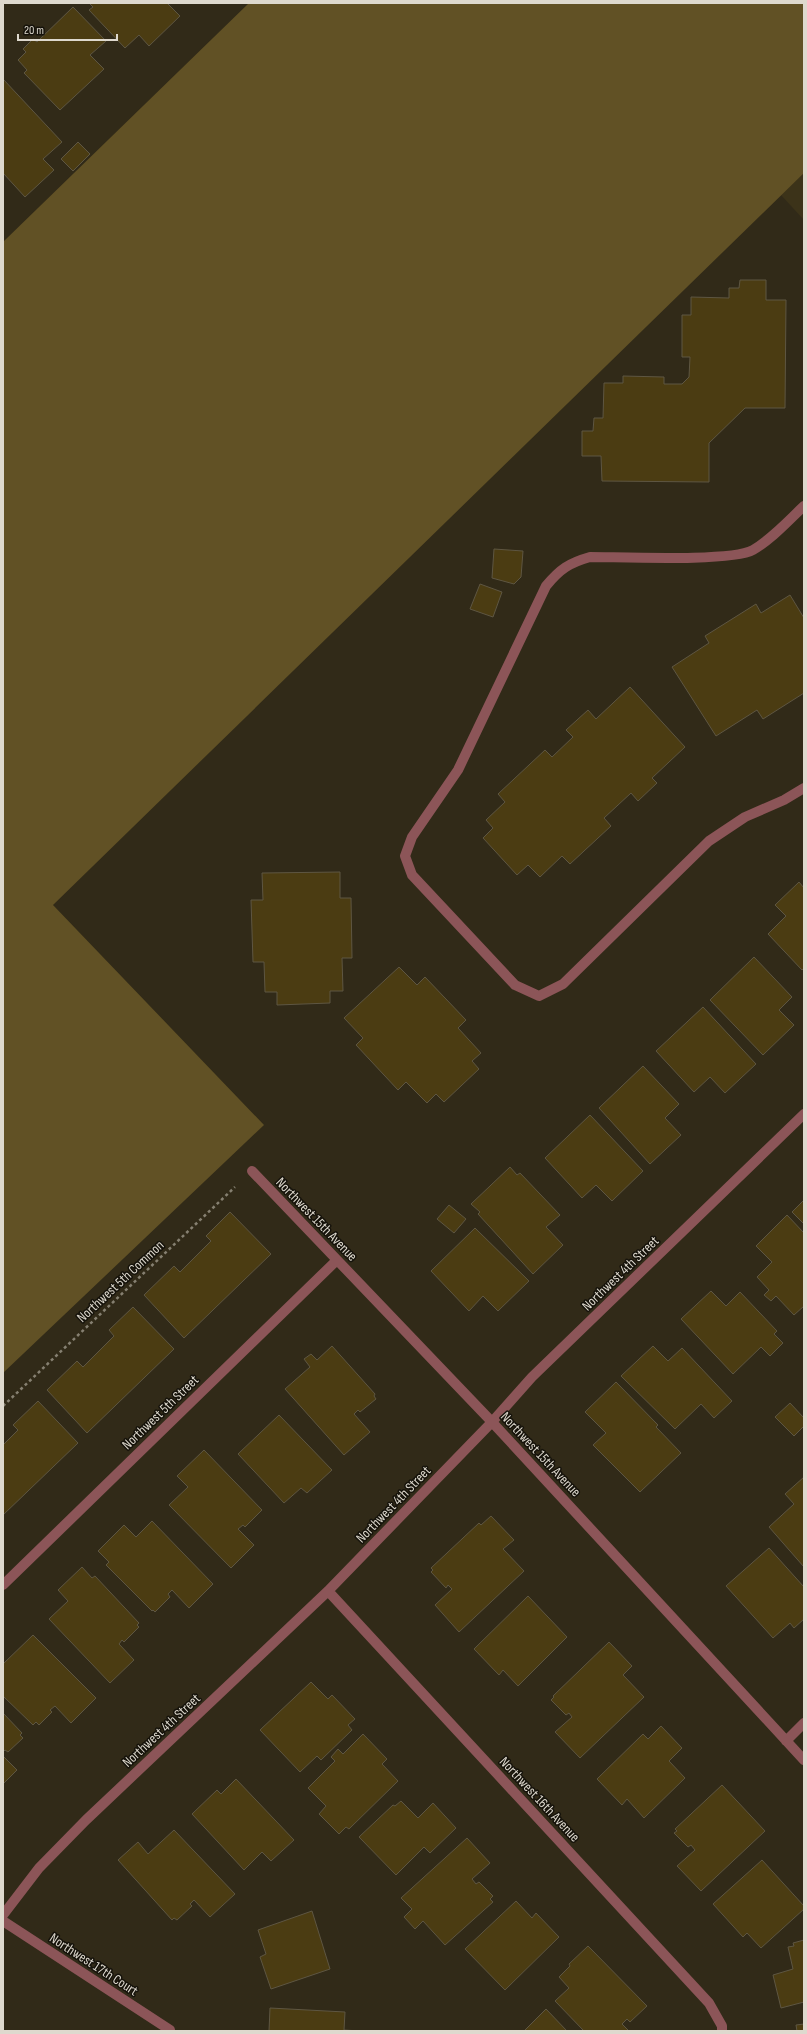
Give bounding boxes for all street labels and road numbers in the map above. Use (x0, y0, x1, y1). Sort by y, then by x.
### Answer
street label: Northwest 15th Avenue (272, 1174, 361, 1265)
street label: Northwest 4th Street (578, 1232, 662, 1314)
street label: Northwest 5th Common (73, 1237, 167, 1326)
street label: Northwest 5th Street (118, 1372, 202, 1453)
street label: Northwest 15th Avenue (497, 1408, 584, 1500)
street label: Northwest 4th Street (352, 1462, 434, 1546)
street label: Northwest 4th Street (119, 1690, 204, 1771)
street label: Northwest 16th Avenue (496, 1753, 583, 1845)
street label: Northwest 17th Court (46, 1929, 141, 1999)

